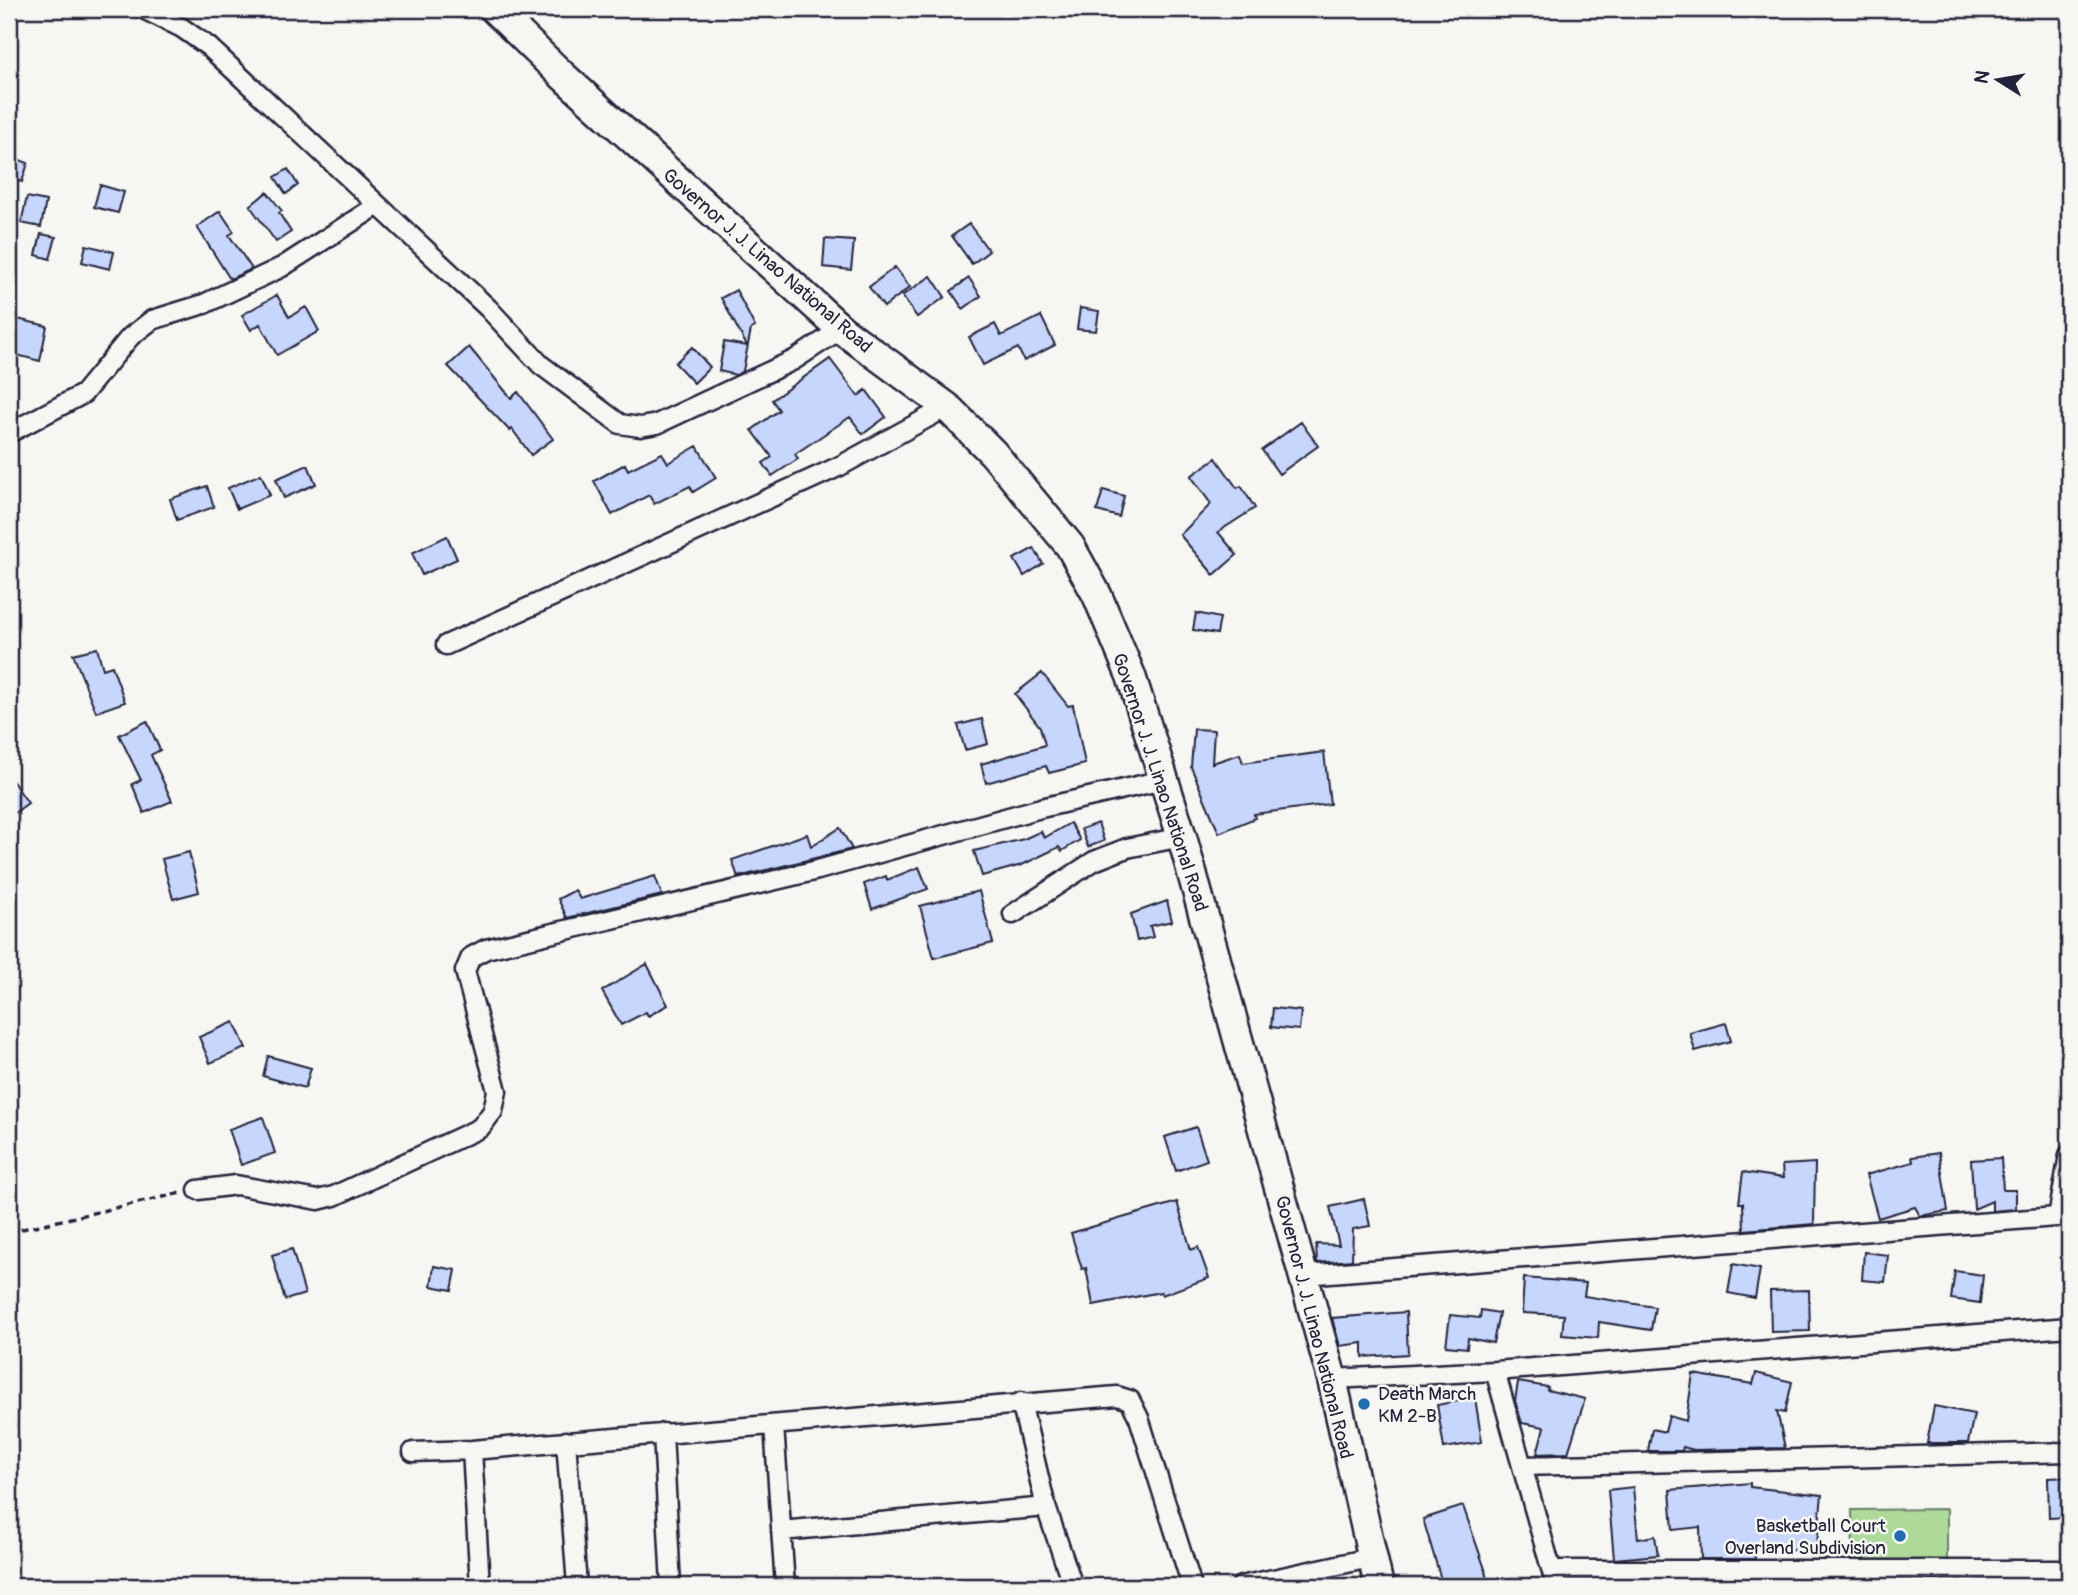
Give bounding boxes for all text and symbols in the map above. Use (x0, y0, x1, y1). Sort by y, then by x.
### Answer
north arrow (1962, 46, 2032, 116)
text: N (1969, 68, 1995, 86)
street label: Governor J. J. Linao National Road (658, 163, 877, 358)
street label: Governor J. J. Linao National Road (1107, 650, 1213, 914)
street label: Governor J. J. Linao National Road (1270, 1193, 1358, 1461)
place label: Death March KM 2-B (1378, 1382, 1476, 1428)
marker: Death March KM 2-B (1356, 1396, 1372, 1412)
place label: Basketball Court Overland Subdivision (1724, 1514, 1886, 1560)
marker: Basketball Court Overland Subdivision (1892, 1528, 1908, 1544)

